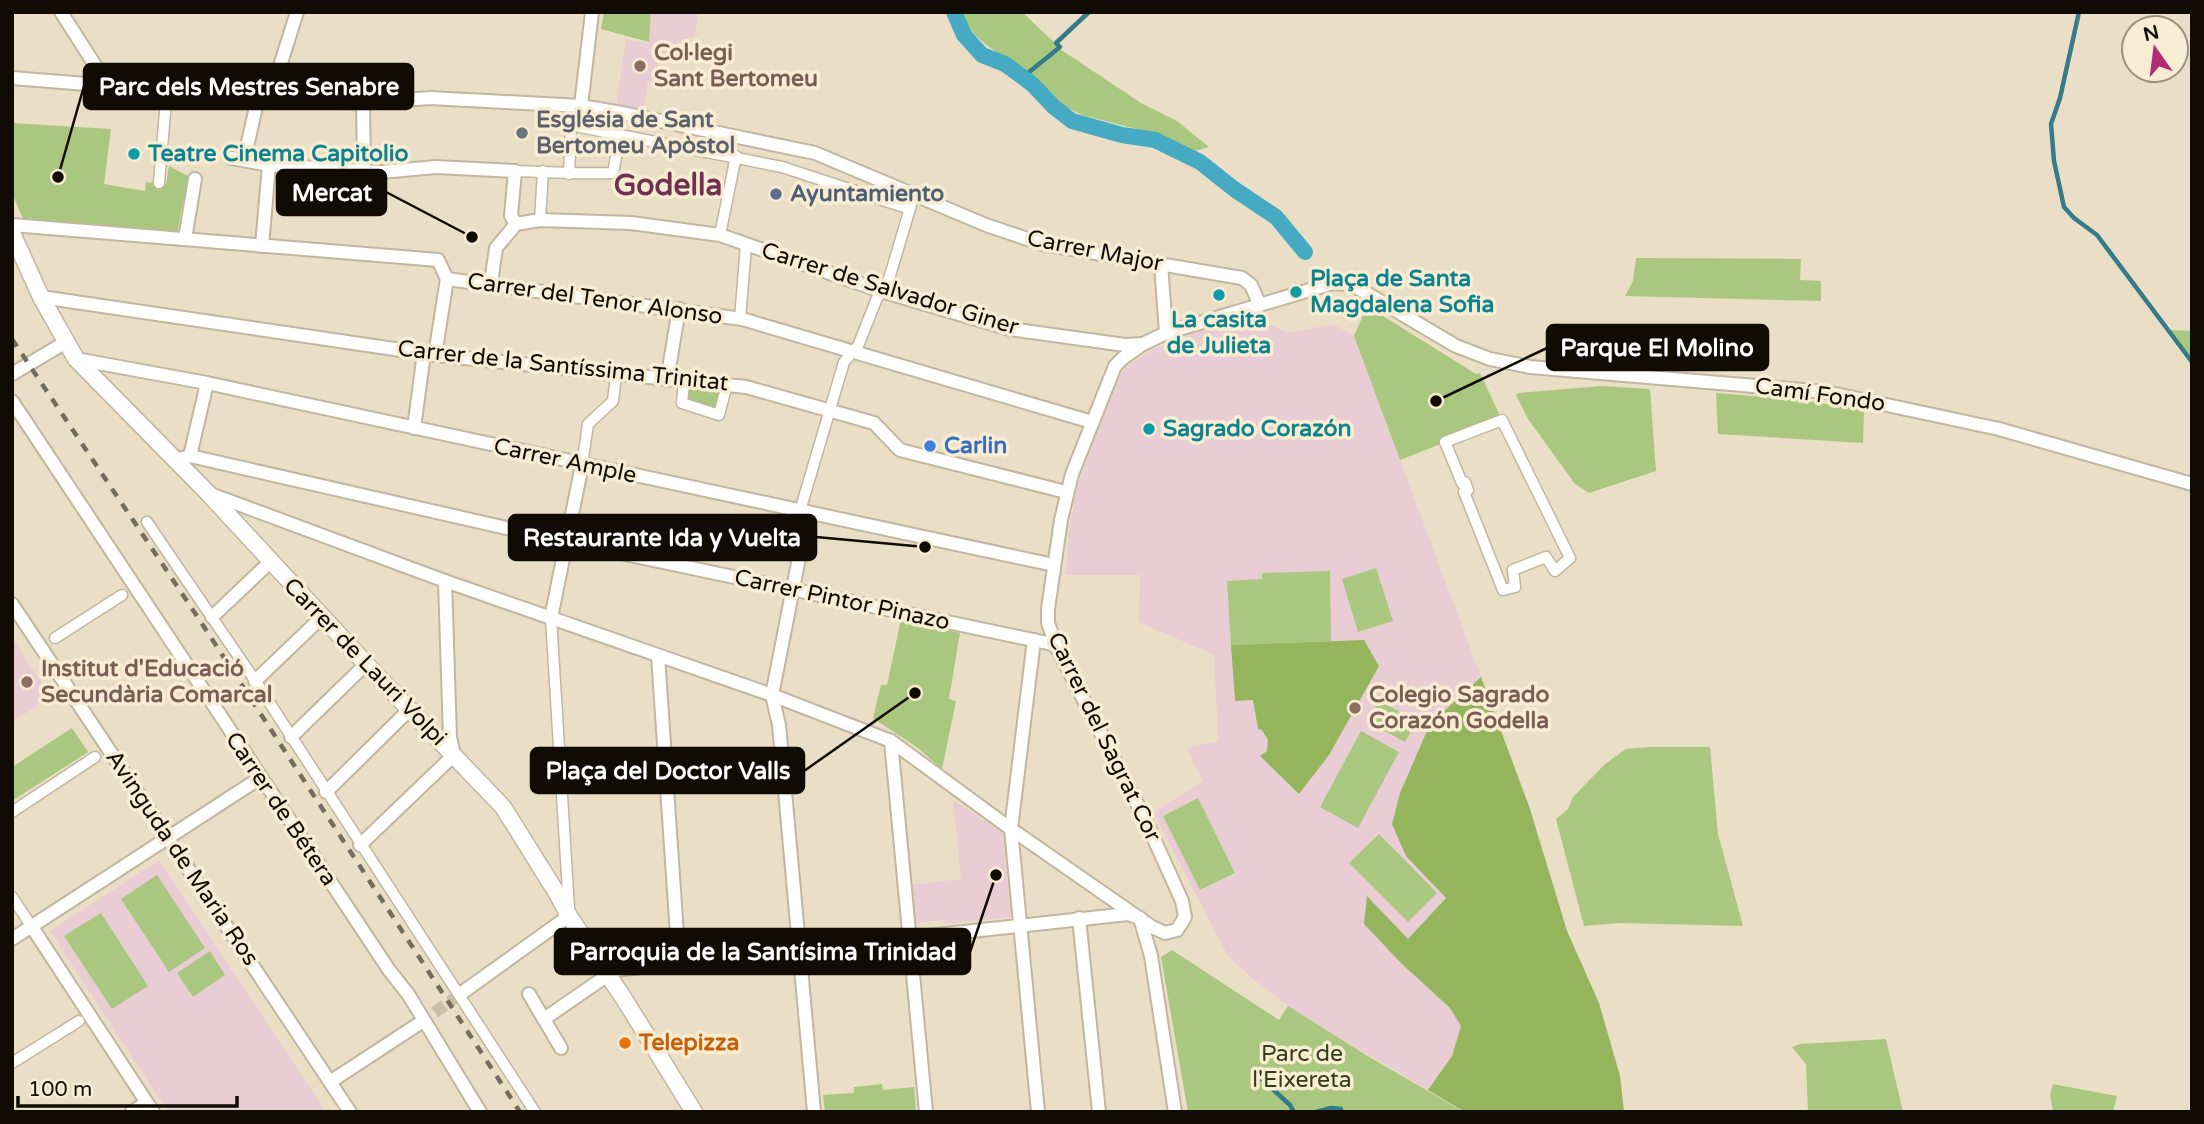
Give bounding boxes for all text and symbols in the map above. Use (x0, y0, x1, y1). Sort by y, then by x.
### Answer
north arrow (2120, 14, 2190, 84)
text: N (2141, 21, 2161, 46)
place label: Col·legi Sant Bertomeu (654, 39, 818, 93)
marker: Col·legi Sant Bertomeu (632, 58, 648, 74)
callout: Parc dels Mestres Senabre (84, 64, 413, 109)
text: Parc dels Mestres Senabre (99, 73, 400, 102)
place label: Església de Sant Bertomeu Apòstol (536, 106, 735, 160)
marker: Església de Sant Bertomeu Apòstol (514, 125, 530, 141)
place label: Teatre Cinema Capitolio (147, 140, 408, 168)
marker: Teatre Cinema Capitolio (126, 146, 142, 162)
district label: Godella (614, 167, 722, 204)
callout: Mercat (277, 170, 386, 215)
text: Mercat (292, 179, 373, 208)
place label: Ayuntamiento (790, 180, 944, 208)
marker: Ayuntamiento (768, 186, 784, 202)
street label: Carrer Major (1025, 224, 1165, 278)
street label: Carrer de Salvador Giner (758, 236, 1022, 342)
place label: Plaça de Santa Magdalena Sofia (1310, 265, 1494, 319)
street label: Carrer del Tenor Alonso (466, 267, 724, 331)
marker: Plaça de Santa Magdalena Sofia (1288, 284, 1304, 300)
marker: La casita de Julieta (1211, 287, 1227, 303)
place label: La casita de Julieta (1167, 306, 1271, 360)
callout: Parque El Molino (1547, 325, 1768, 370)
text: Parque El Molino (1560, 334, 1754, 363)
street label: Carrer de la Santíssima Trinitat (396, 335, 730, 397)
street label: Camí Fondo (1753, 372, 1887, 418)
place label: Sagrado Corazón (1163, 415, 1352, 443)
marker: Sagrado Corazón (1141, 421, 1157, 437)
street label: Carrer Ample (491, 432, 639, 490)
place label: Carlin (944, 432, 1007, 460)
marker: Carlin (922, 438, 938, 454)
callout: Restaurante Ida y Vuelta (509, 515, 816, 560)
text: Restaurante Ida y Vuelta (523, 524, 801, 553)
street label: Carrer Pintor Pinazo (732, 563, 952, 637)
street label: Carrer de Lauri Volpi (278, 572, 452, 752)
street label: Carrer del Sagrat Cor (1041, 628, 1167, 846)
place label: Institut d'Educació Secundària Comarcal (41, 655, 272, 709)
marker: Institut d'Educació Secundària Comarcal (19, 674, 35, 690)
place label: Colegio Sagrado Corazón Godella (1369, 681, 1549, 735)
marker: Colegio Sagrado Corazón Godella (1347, 700, 1363, 716)
street label: Carrer de Bétera (219, 727, 343, 891)
street label: Avinguda de Maria Ros (99, 745, 265, 971)
callout: Plaça del Doctor Valls (531, 748, 804, 793)
text: Plaça del Doctor Valls (545, 757, 791, 786)
callout: Parroquia de la Santísima Trinidad (555, 929, 970, 974)
text: Parroquia de la Santísima Trinidad (569, 938, 957, 967)
place label: Telepizza (638, 1029, 739, 1057)
marker: Telepizza (617, 1035, 633, 1051)
park label: Parc de l'Eixereta (1252, 1040, 1352, 1094)
scale bar (18, 1064, 236, 1108)
text: 100 m (28, 1077, 92, 1102)

